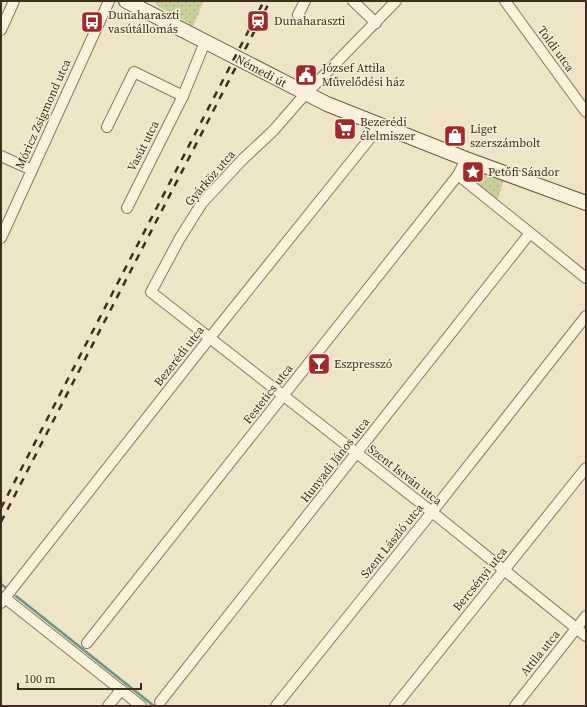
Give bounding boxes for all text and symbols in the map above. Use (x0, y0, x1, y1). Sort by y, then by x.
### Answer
place label: Dunaharaszti vasútállomás (108, 7, 180, 37)
station icon: Dunaharaszti (245, 8, 271, 34)
bus stop icon: Dunaharaszti vasútállomás (79, 9, 105, 35)
place label: Dunaharaszti (274, 13, 346, 29)
street label: Toldi utca (534, 23, 578, 76)
street label: Némedi út (233, 51, 289, 91)
street label: Móricz Zsigmond utca (12, 56, 75, 171)
place label: József Attila Művelődési ház (321, 60, 405, 90)
public building icon: József Attila Művelődési ház (293, 62, 319, 88)
place label: Bezerédi élelmiszer (360, 114, 415, 144)
supermarket icon: Bezerédi élelmiszer (332, 116, 358, 142)
street label: Vasút utca (123, 117, 163, 174)
place label: Liget szerszámbolt (470, 121, 540, 151)
shop icon: Liget szerszámbolt (442, 123, 468, 149)
street label: Gyárköz utca (181, 146, 239, 209)
place icon: Petőfi Sándor (460, 159, 486, 185)
place label: Petőfi Sándor (488, 164, 559, 180)
street label: Bezerédi utca (150, 322, 208, 389)
bar icon: Eszpresszó (306, 351, 332, 377)
place label: Eszpresszó (334, 356, 393, 372)
street label: Festetics utca (240, 360, 297, 427)
street label: Hunyadi János utca (297, 414, 374, 506)
street label: Szent István utca (365, 441, 446, 510)
street label: Szent László utca (357, 500, 428, 582)
street label: Bercsényi utca (449, 543, 511, 614)
street label: Attila utca (517, 626, 564, 679)
scale bar (18, 665, 141, 691)
text: 100 m (24, 671, 56, 687)

